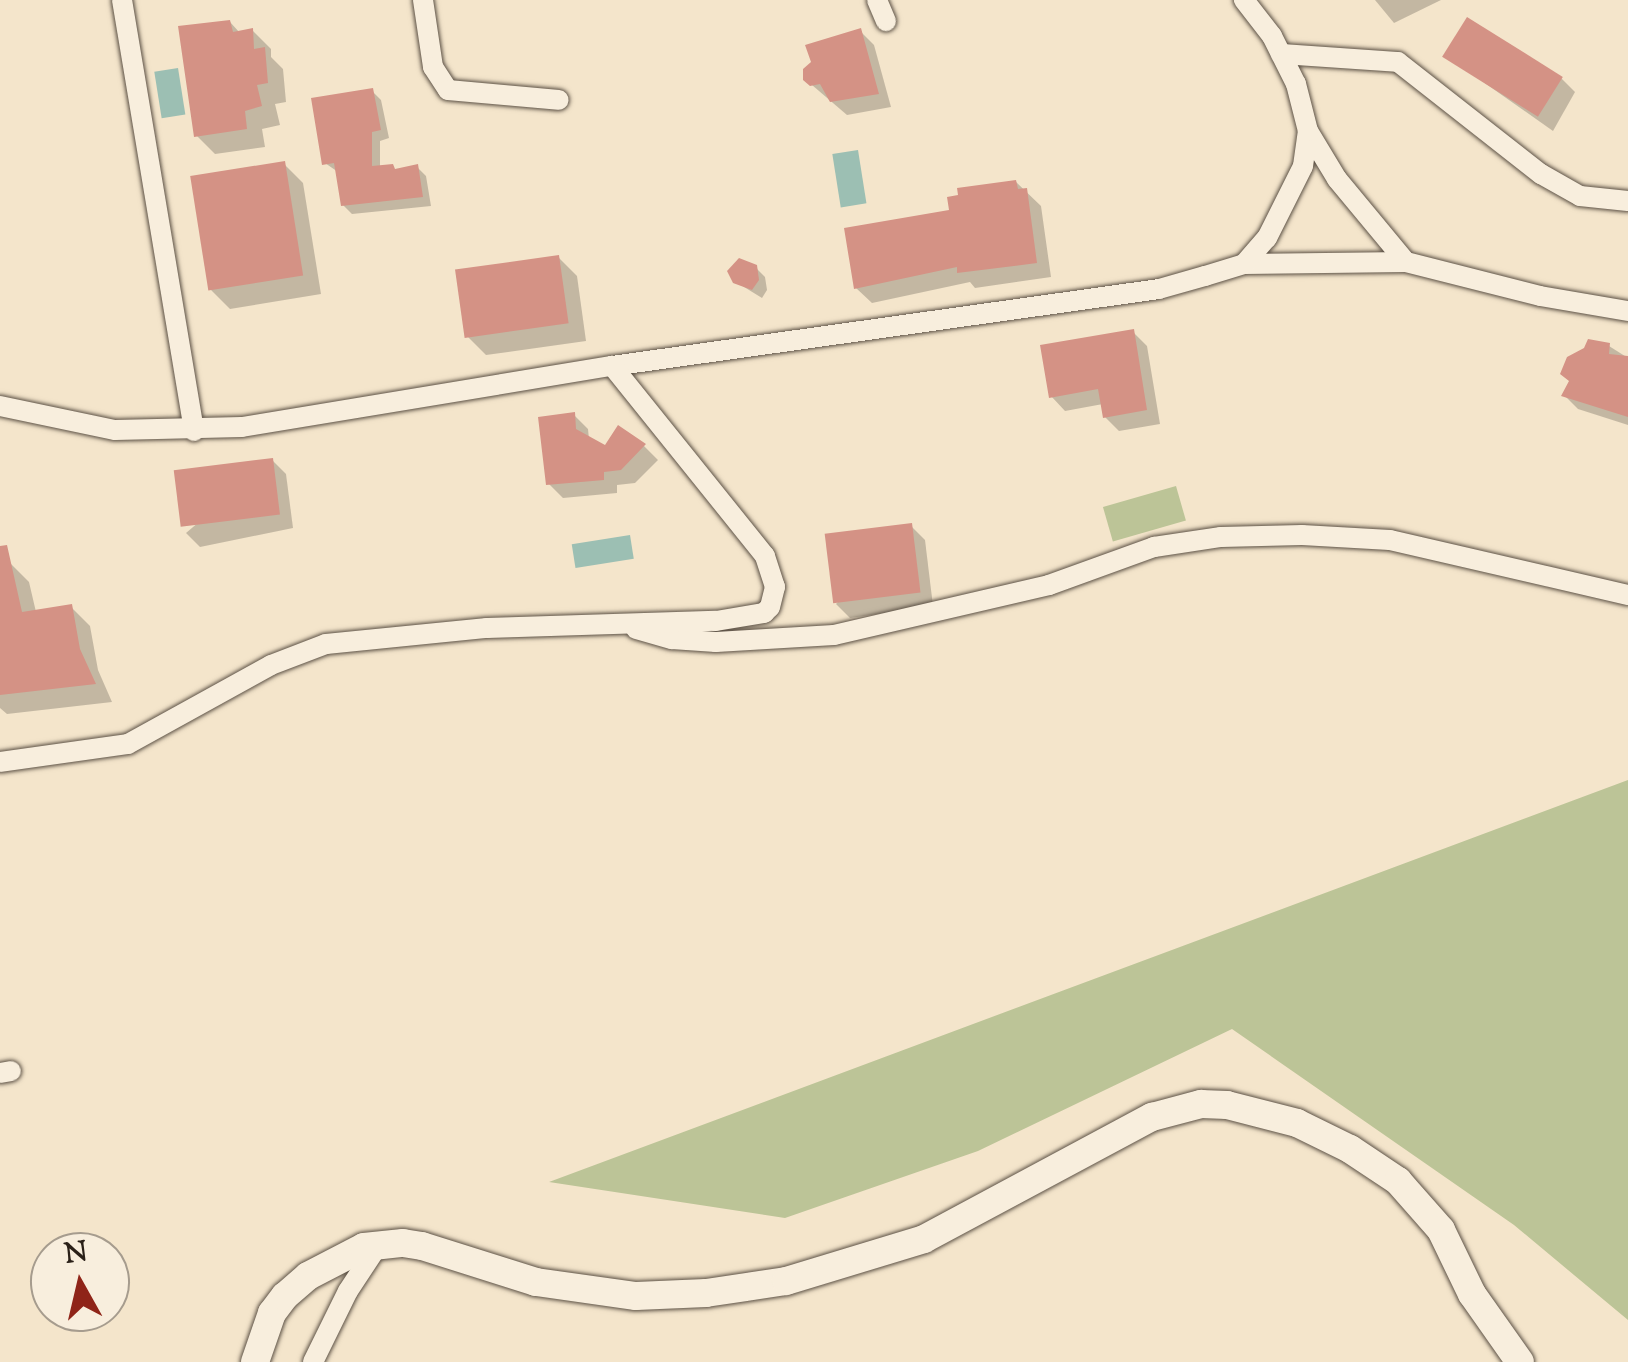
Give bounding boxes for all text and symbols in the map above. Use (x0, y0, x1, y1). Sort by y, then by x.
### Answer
north arrow (30, 1232, 130, 1332)
text: N (62, 1233, 90, 1276)

